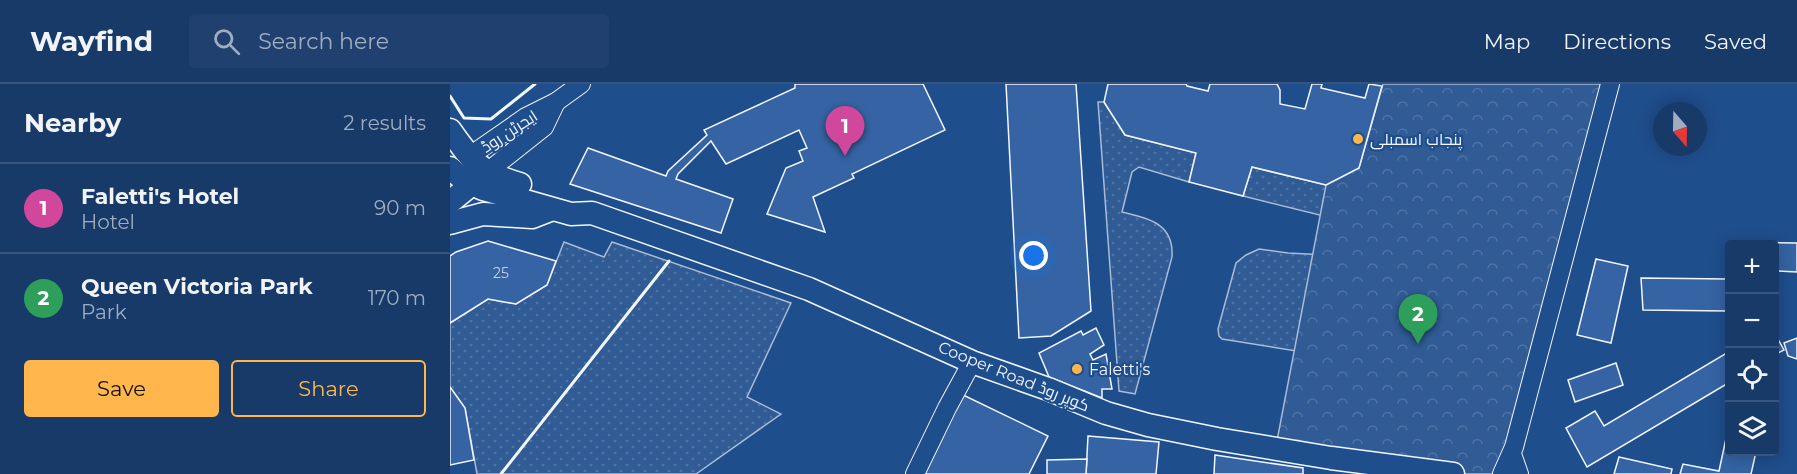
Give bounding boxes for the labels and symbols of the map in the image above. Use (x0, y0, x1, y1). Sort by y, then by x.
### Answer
north arrow (1653, 102, 1707, 156)
street label: ایجرٹن روڈ (478, 106, 542, 157)
pin: 1 (826, 106, 864, 156)
place label: پنجاب اسمبلی (1370, 130, 1463, 151)
marker: پنجاب اسمبلی (1351, 132, 1365, 146)
your location (1019, 241, 1048, 270)
house number: 25 (493, 264, 509, 282)
pin: 2 (1398, 294, 1438, 344)
street label: Cooper Road کوپر روڈ (935, 337, 1092, 417)
place label: Faletti's (1089, 360, 1151, 379)
marker: Faletti's (1070, 362, 1084, 376)

